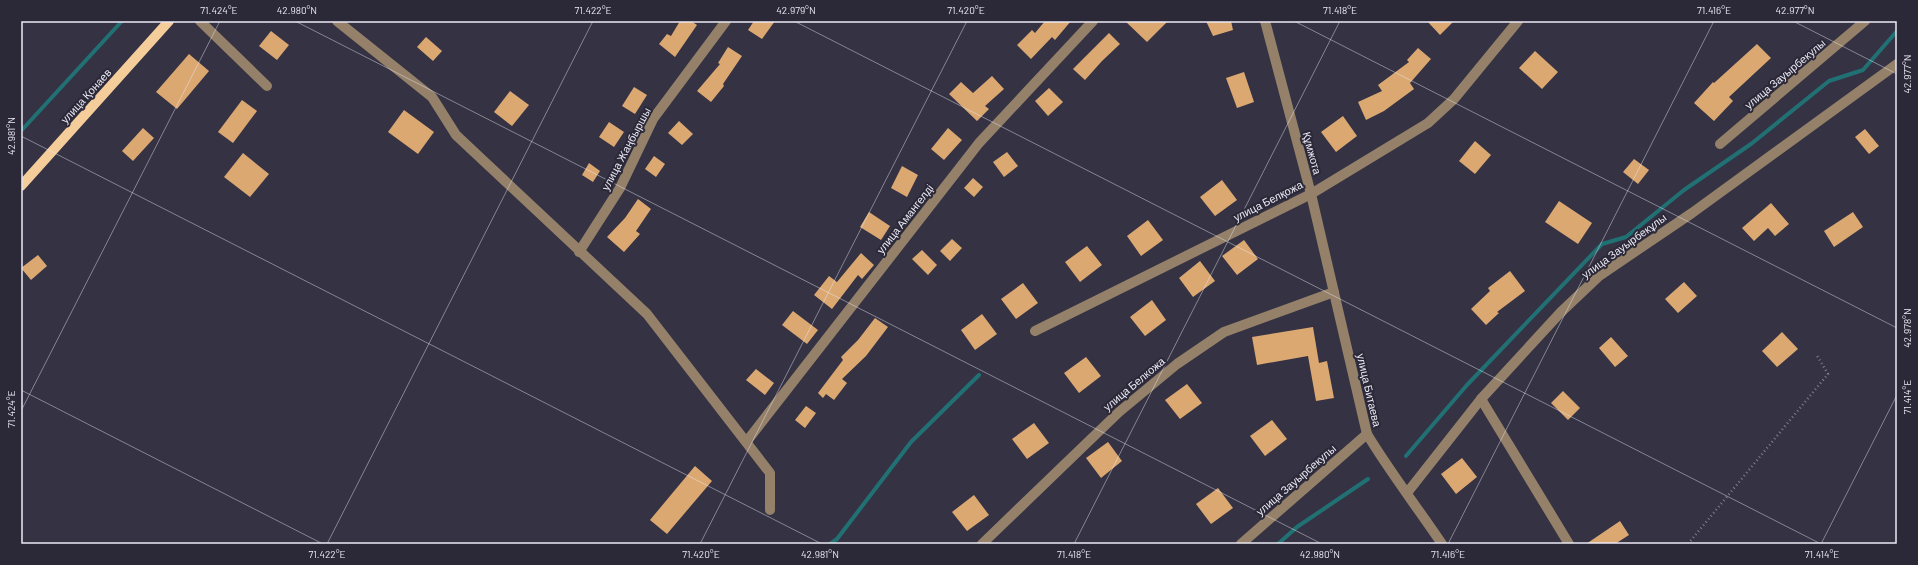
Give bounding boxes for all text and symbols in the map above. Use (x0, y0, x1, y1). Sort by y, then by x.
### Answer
text: 71.424°E (200, 4, 238, 16)
text: 42.980°N (277, 4, 317, 16)
text: 71.422°E (574, 4, 612, 16)
text: 42.979°N (776, 4, 816, 16)
text: 71.420°E (947, 4, 985, 16)
text: 71.418°E (1323, 4, 1357, 16)
text: 71.416°E (1697, 4, 1731, 16)
text: 42.977°N (1776, 4, 1814, 16)
street label: улица Зауырбекулы (1742, 36, 1828, 111)
text: 42.977°N (1901, 55, 1913, 93)
street label: улица Қонаев (58, 66, 114, 126)
street label: улица Жаңбыршы (598, 105, 653, 192)
text: 42.981°N (5, 117, 17, 155)
street label: Құмжота (1301, 130, 1325, 177)
street label: улица Белқожа (1231, 177, 1305, 224)
street label: улица Амангелді (874, 181, 936, 256)
street label: улица Зауырбекұлы (1579, 210, 1669, 281)
text: 42.978°N (1901, 308, 1913, 348)
street label: улица Битаева (1355, 352, 1384, 429)
street label: улица Белкожа (1100, 354, 1168, 413)
text: 71.414°E (1901, 380, 1913, 414)
text: 71.424°E (5, 390, 17, 428)
street label: улица Зауырбекулы (1253, 441, 1338, 518)
text: 71.422°E (308, 548, 346, 560)
text: 71.420°E (682, 548, 720, 560)
text: 42.981°N (801, 548, 839, 560)
text: 71.418°E (1057, 548, 1091, 560)
text: 42.980°N (1300, 548, 1340, 560)
text: 71.416°E (1431, 548, 1465, 560)
text: 71.414°E (1805, 548, 1839, 560)

